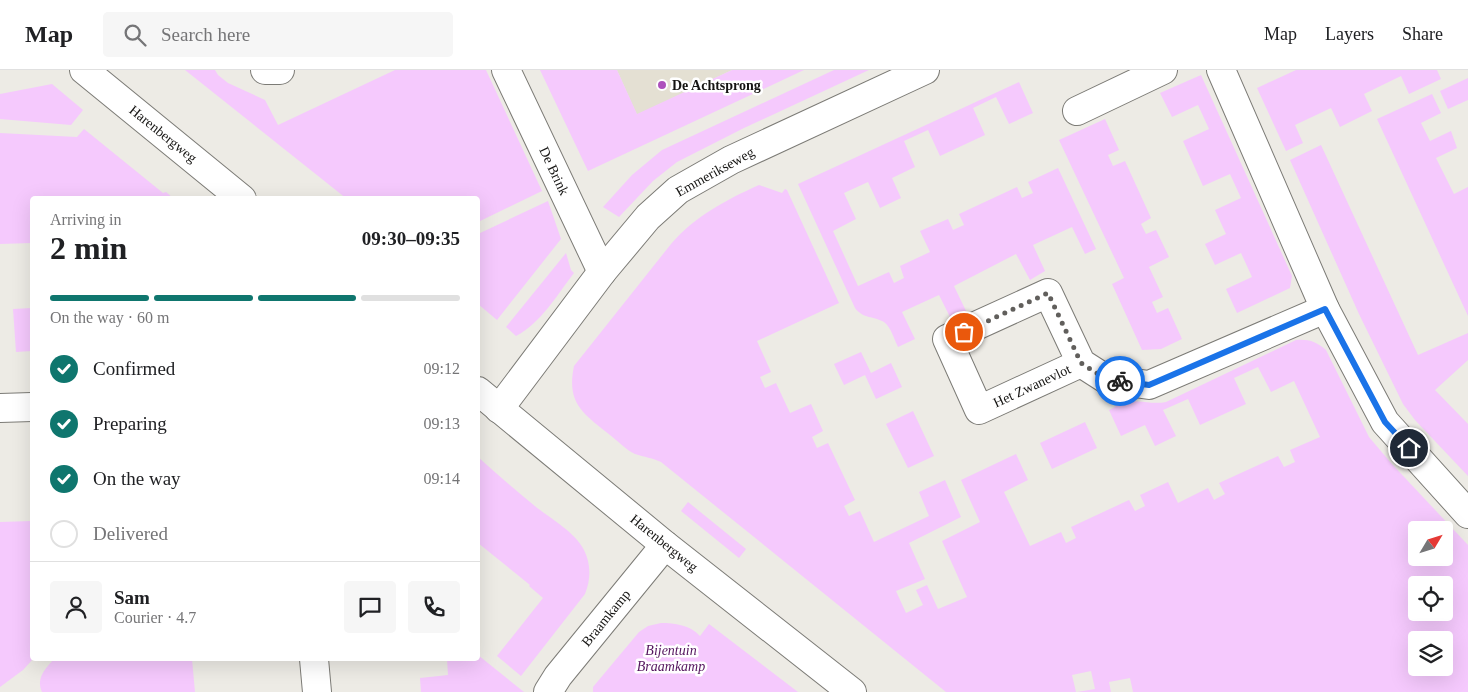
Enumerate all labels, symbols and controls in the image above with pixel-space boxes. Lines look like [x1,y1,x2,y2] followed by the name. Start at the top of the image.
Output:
[103,12,453,57] search box
[25,21,73,47] text: Map
[121,21,149,49] icon: search
[161,24,250,45] text: Search here
[1264,24,1297,44] text: Map
[1325,24,1374,44] text: Layers
[1402,24,1443,44] text: Share
[672,78,761,93] place label: De Achtsprong
[656,79,668,91] marker: De Achtsprong
[126,102,200,166] street label: Harenbergweg
[536,144,572,198] street label: De Brink
[673,144,757,200] street label: Emmerikseweg
[50,211,122,228] text: Arriving in
[362,228,460,249] text: 09:30–09:35
[50,230,127,266] text: 2 min
[50,309,170,326] text: On the way · 60 m
[943,311,985,353] pin
[950,318,978,346] icon: bag
[50,355,78,383] icon: check
[1095,356,1145,406] courier
[93,358,175,379] text: Confirmed
[424,360,460,377] text: 09:12
[991,361,1073,410] street label: Het Zwanevlot
[1106,367,1134,395] icon: bike
[50,410,78,438] icon: check
[93,413,167,434] text: Preparing
[424,415,460,432] text: 09:13
[1388,427,1430,469] pin
[1395,434,1423,462] icon: home
[50,465,78,493] icon: check
[93,468,181,489] text: On the way
[424,470,460,487] text: 09:14
[627,511,701,575] street label: Harenbergweg
[1408,521,1452,566] north arrow
[1408,521,1453,676] map controls
[93,523,168,544] text: Delivered
[1408,576,1453,621] button: locate
[50,581,102,633] button: person
[344,581,396,633] button: chat
[408,581,460,633] button: phone
[114,587,150,608] text: Sam
[579,587,633,649] street label: Braamkamp
[114,609,196,626] text: Courier · 4.7
[1408,631,1453,676] button: layers
[637,643,705,674] park label: Bijentuin Braamkamp

